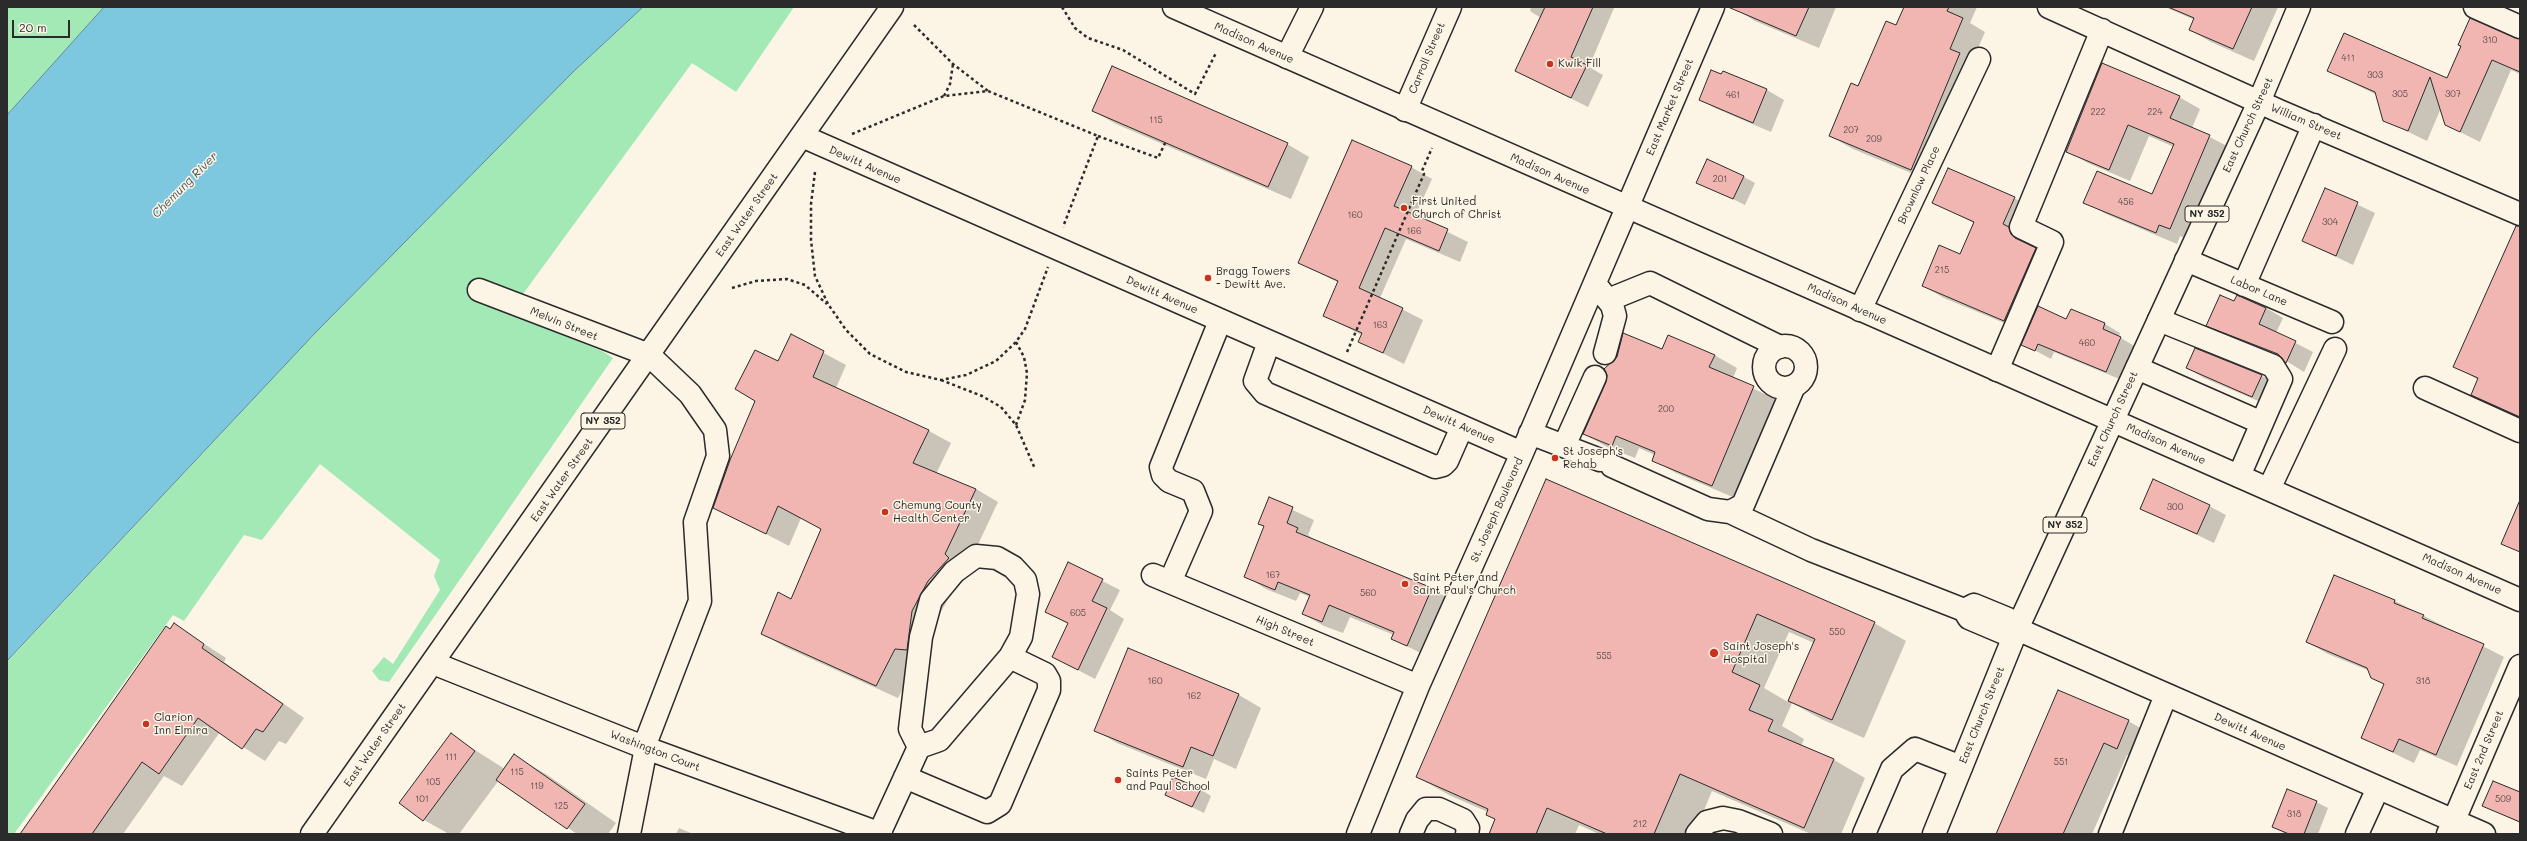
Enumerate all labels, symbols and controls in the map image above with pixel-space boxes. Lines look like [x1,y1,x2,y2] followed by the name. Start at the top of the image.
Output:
[14,12,72,38] scale bar
[19,19,47,35] text: 20 m
[1212,20,1296,66] street label: Madison Avenue
[1406,20,1448,96] street label: Carroll Street
[2483,35,2497,45] house number: 310
[2341,53,2355,63] house number: 411
[1558,57,1601,71] place label: Kwik Fill
[1644,57,1696,157] street label: East Market Street
[1545,59,1555,69] marker: Kwik Fill
[2367,70,2383,80] house number: 303
[2220,75,2276,175] street label: East Church Street
[2392,89,2408,99] house number: 305
[2445,89,2461,99] house number: 307
[1726,90,1740,100] house number: 461
[2268,101,2344,143] street label: William Street
[2090,107,2106,117] house number: 222
[2147,107,2163,117] house number: 224
[1149,115,1163,125] house number: 115
[1843,125,1859,135] house number: 207
[1866,134,1882,144] house number: 209
[827,143,903,187] street label: Dewitt Avenue
[1895,144,1943,226] street label: Brownlow Place
[149,149,221,221] water label: Chemung River
[1508,151,1592,197] street label: Madison Avenue
[713,171,781,259] street label: East Water Street
[1713,174,1727,184] house number: 201
[1412,195,1501,221] place label: First United Church of Christ
[2118,197,2134,207] house number: 456
[1399,203,1409,213] marker: First United Church of Christ
[2185,206,2229,222] road number: NY 352
[1347,210,1363,220] house number: 160
[2322,217,2338,227] house number: 304
[1407,226,1421,236] house number: 166
[1216,265,1290,291] place label: Bragg Towers - Dewitt Ave.
[1935,265,1949,275] house number: 215
[1124,273,1200,317] street label: Dewitt Avenue
[1203,273,1213,283] marker: Bragg Towers - Dewitt Ave.
[2228,273,2290,309] street label: Labor Lane
[1805,281,1889,327] street label: Madison Avenue
[528,304,600,344] street label: Melvin Street
[1373,320,1387,330] house number: 163
[2079,338,2095,348] house number: 460
[2085,369,2141,469] street label: East Church Street
[1421,403,1497,447] street label: Dewitt Avenue
[1658,404,1674,414] house number: 200
[581,413,625,429] road number: NY 352
[2124,421,2208,467] street label: Madison Avenue
[528,436,596,524] street label: East Water Street
[1563,445,1623,471] place label: St Joseph's Rehab
[1550,453,1560,463] marker: St Joseph's Rehab
[1468,456,1526,564] street label: St. Joseph Boulevard
[893,499,982,525] place label: Chemung County Health Center
[2167,502,2183,512] house number: 300
[880,507,890,517] marker: Chemung County Health Center
[2043,517,2087,533] road number: NY 352
[2420,551,2504,597] street label: Madison Avenue
[1266,570,1280,580] house number: 167
[1413,571,1516,597] place label: Saint Peter and Saint Paul's Church
[1400,579,1410,589] marker: Saint Peter and Saint Paul's Church
[1360,588,1376,598] house number: 560
[1070,608,1086,618] house number: 605
[1254,613,1316,649] street label: High Street
[1829,627,1845,637] house number: 550
[1723,640,1799,666] place label: Saint Joseph's Hospital
[1708,647,1720,659] marker: Saint Joseph's Hospital
[1596,651,1612,661] house number: 555
[1956,664,2008,766] street label: East Church Street
[1147,676,1163,686] house number: 160
[2416,676,2430,686] house number: 318
[1187,691,1201,701] house number: 162
[341,701,409,789] street label: East Water Street
[2461,708,2507,792] street label: East 2nd Street
[2212,710,2288,754] street label: Dewitt Avenue
[154,711,208,737] place label: Clarion Inn Elmira
[141,719,151,729] marker: Clarion Inn Elmira
[608,728,702,774] street label: Washington Court
[445,752,457,762] house number: 111
[2054,757,2068,767] house number: 551
[510,767,524,777] house number: 115
[1126,767,1210,793] place label: Saints Peter and Paul School
[1113,775,1123,785] marker: Saints Peter and Paul School
[426,777,440,787] house number: 105
[530,781,544,791] house number: 119
[415,794,429,804] house number: 101
[2495,794,2511,804] house number: 509
[554,801,568,811] house number: 125
[2287,809,2301,819] house number: 318
[1633,819,1647,829] house number: 212

